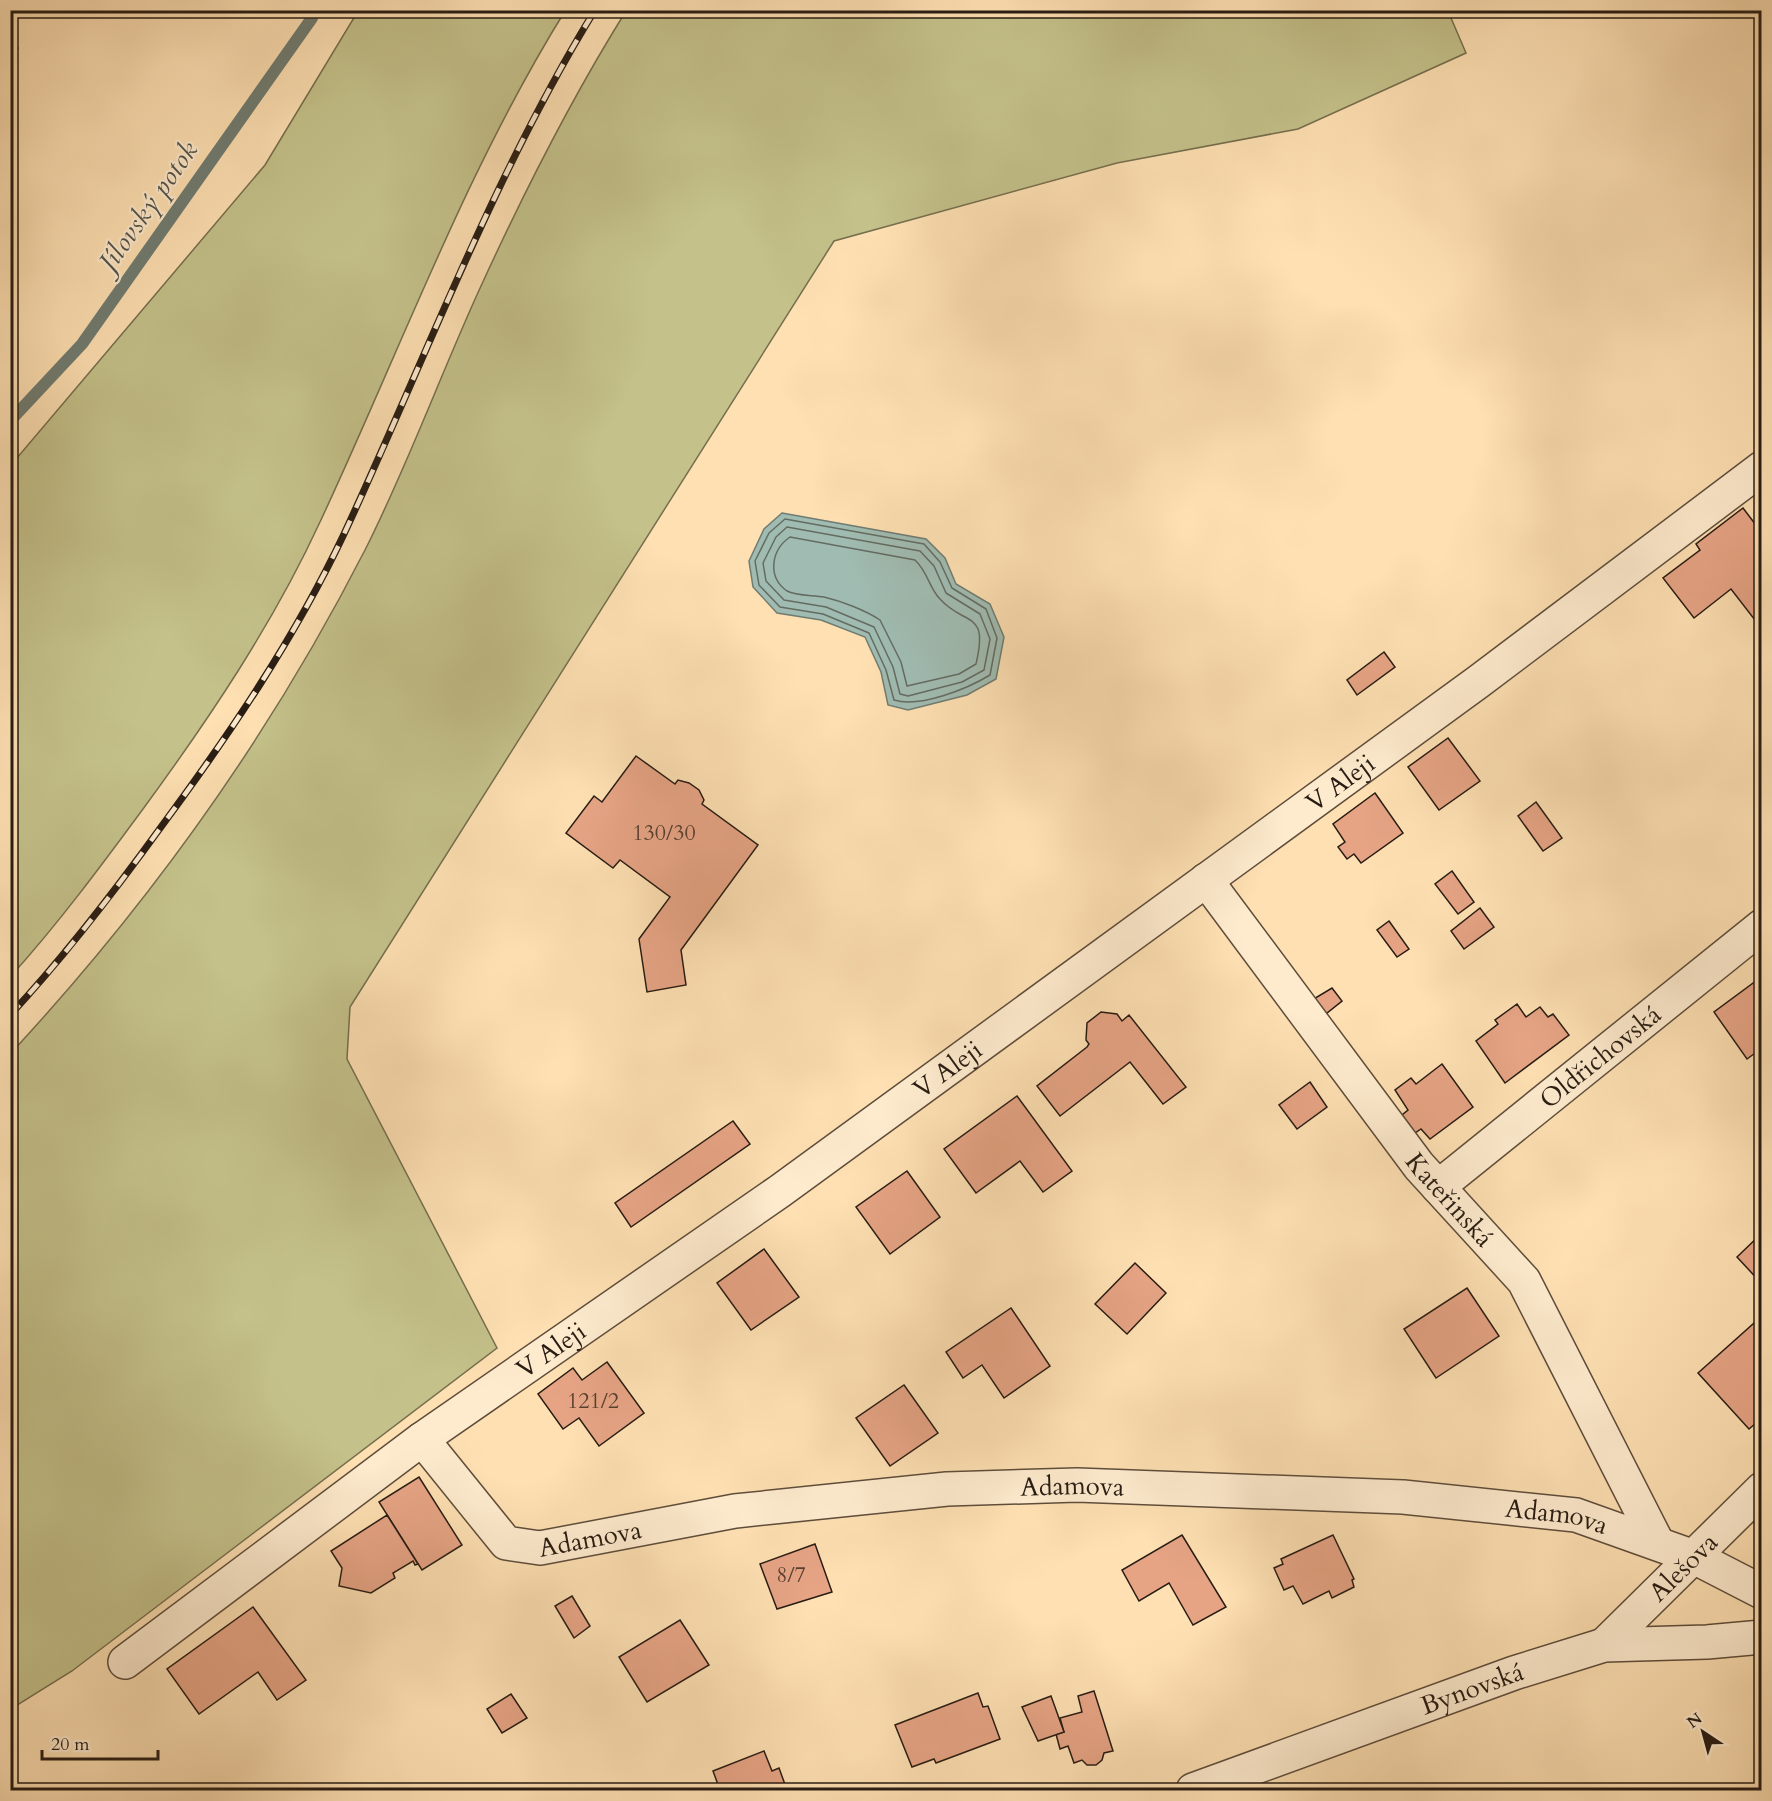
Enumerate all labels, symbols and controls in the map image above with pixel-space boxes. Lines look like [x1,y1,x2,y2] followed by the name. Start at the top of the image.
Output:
[87,133,207,284] water label: Jílovský potok
[1299,746,1382,820] street label: V Aleji
[632,818,696,848] house number: 130/30
[1532,997,1669,1117] street label: Oldřichovská
[906,1032,989,1106] street label: V Aleji
[1397,1146,1501,1255] street label: Kateřinská
[509,1314,593,1387] street label: V Aleji
[567,1386,619,1416] house number: 121/2
[1020,1468,1125,1505] street label: Adamova
[1504,1491,1613,1543] street label: Adamova
[536,1512,645,1566] street label: Adamova
[1641,1525,1726,1609] street label: Alešova
[776,1560,806,1590] house number: 8/7
[1416,1654,1528,1724] street label: Bynovská
[1673,1702,1733,1762] north arrow
[1683,1708,1707,1734] text: N
[42,1723,158,1761] scale bar
[51,1732,90,1757] text: 20 m

